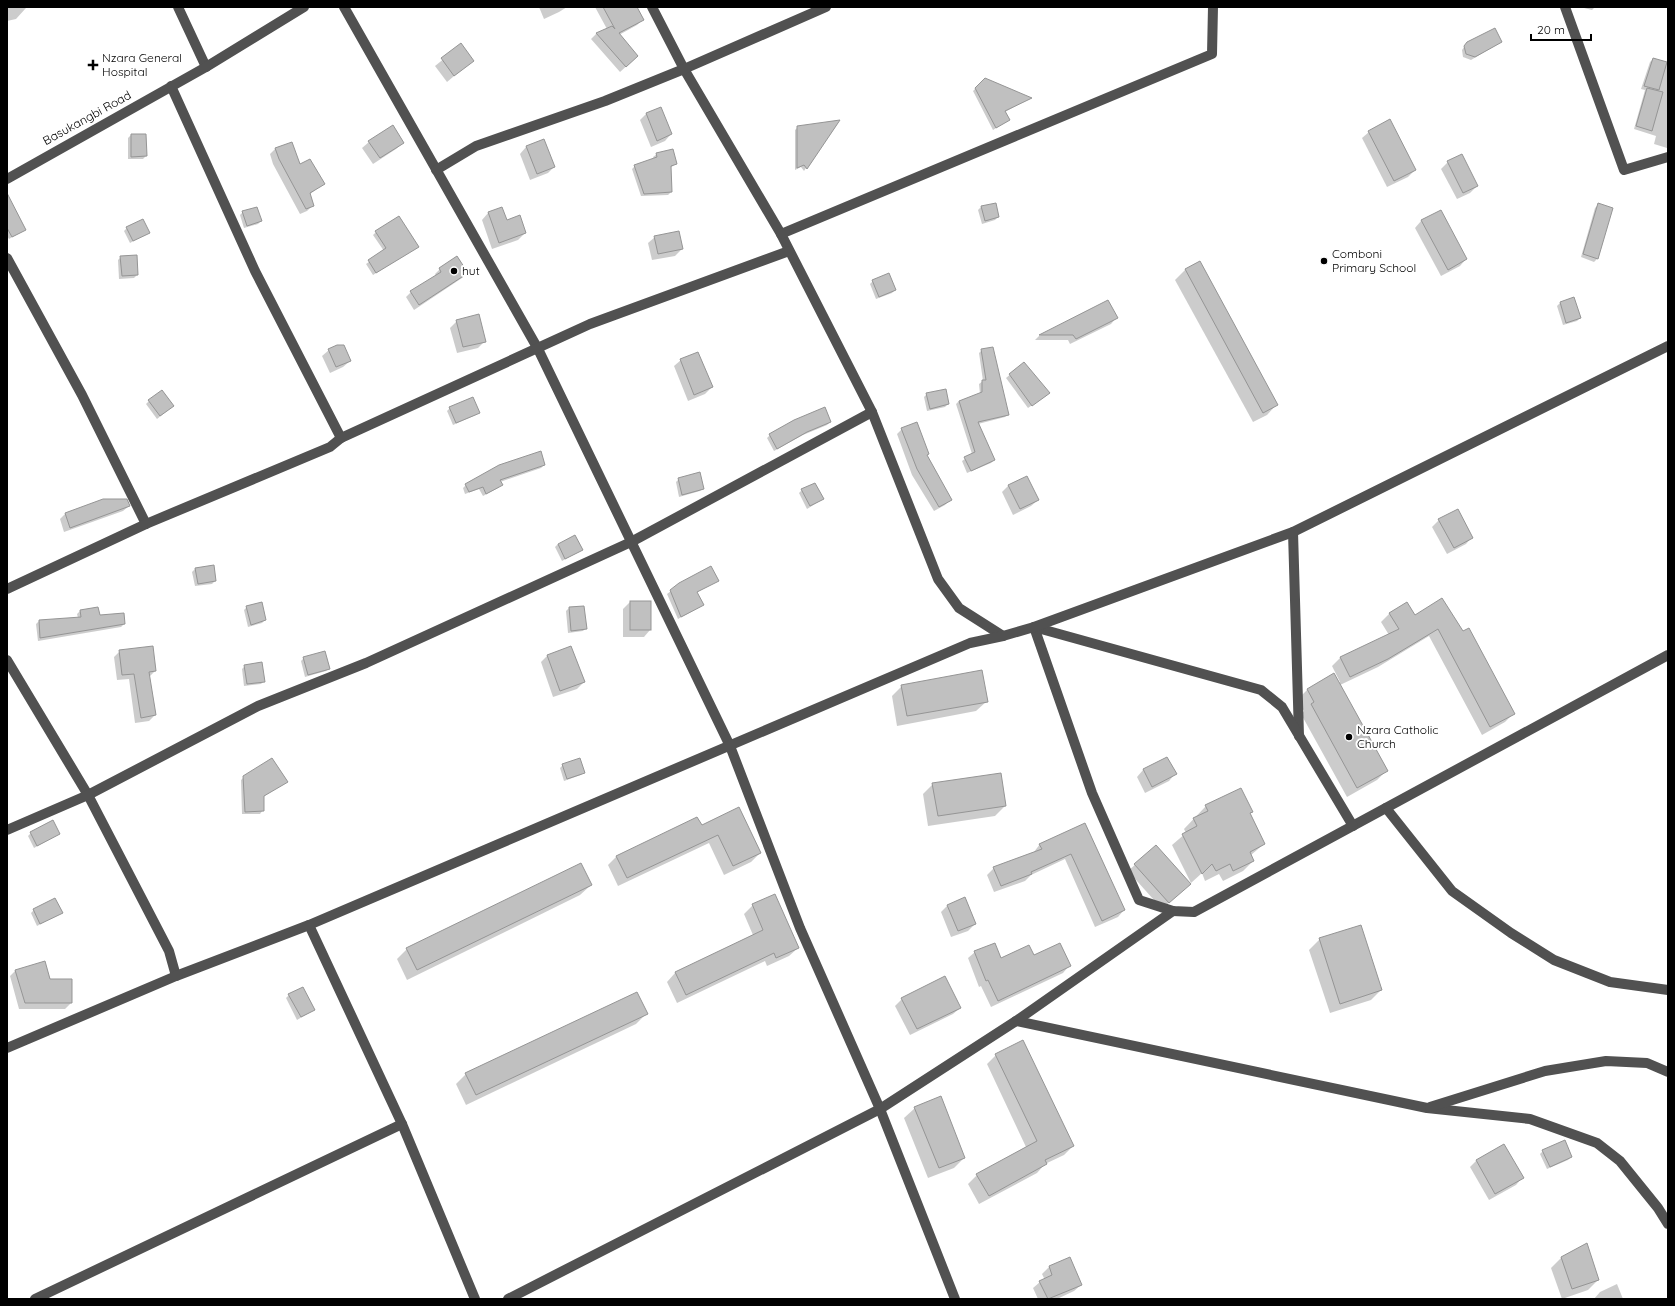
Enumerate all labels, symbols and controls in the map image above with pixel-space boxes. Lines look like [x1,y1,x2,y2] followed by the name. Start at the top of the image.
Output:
[1531,16,1591,42] scale bar
[1537,22,1565,37] text: 20 m
[102,50,182,79] place label: Nzara General Hospital
[87,59,99,71] marker: Nzara General Hospital
[40,87,133,148] street label: Basukangbi Road
[1332,246,1416,275] place label: Comboni Primary School
[1319,256,1329,266] marker: Comboni Primary School
[462,263,480,278] place label: hut
[449,266,459,276] marker: hut
[1357,722,1439,751] place label: Nzara Catholic Church
[1344,732,1354,742] marker: Nzara Catholic Church

